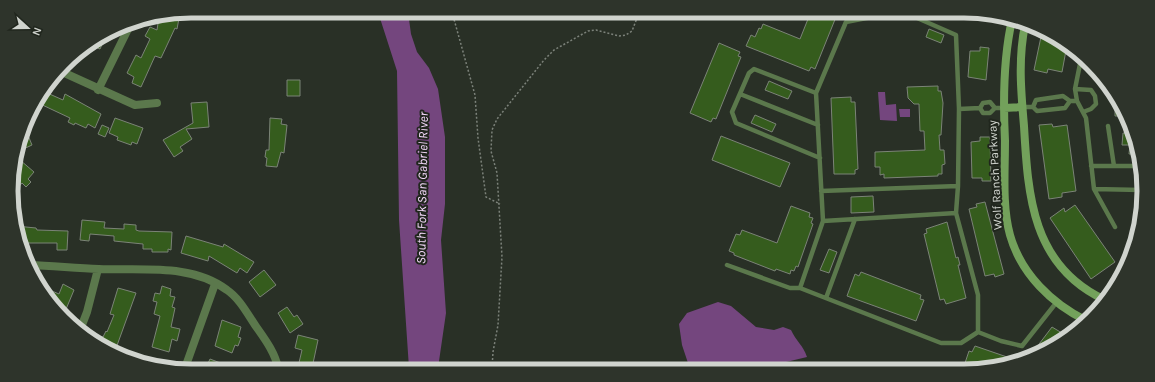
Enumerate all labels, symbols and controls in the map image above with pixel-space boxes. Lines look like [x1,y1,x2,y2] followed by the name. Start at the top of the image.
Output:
[8,8,48,48] north arrow
[29,25,44,37] text: N
[413,111,431,264] water label: South Fork San Gabriel River
[985,119,1005,230] street label: Wolf Ranch Parkway

